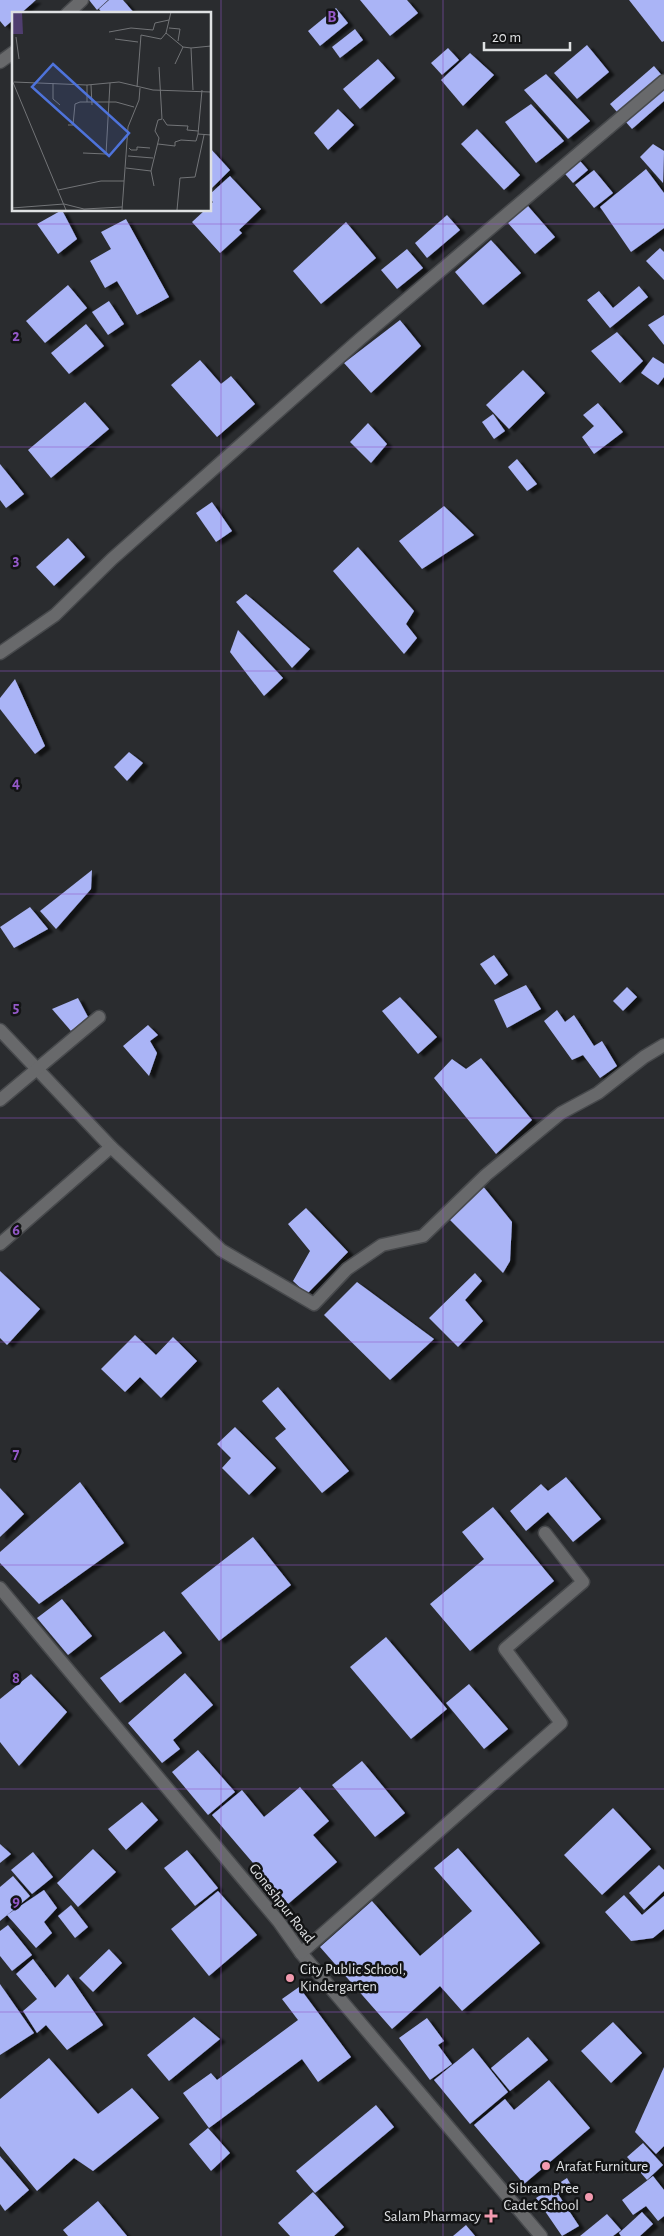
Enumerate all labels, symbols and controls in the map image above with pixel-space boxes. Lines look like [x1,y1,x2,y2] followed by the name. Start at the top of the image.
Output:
[327,9,337,25] text: B
[12,12,211,211] inset map
[484,20,570,52] scale bar
[492,30,521,45] text: 20 m
[12,328,20,344] text: 2
[13,552,20,568] text: 3
[12,775,20,791] text: 4
[13,999,20,1015] text: 5
[12,1222,20,1238] text: 6
[13,1446,20,1462] text: 7
[12,1670,20,1686] text: 8
[246,1861,317,1946] street label: Goneshpur Road
[12,1893,20,1909] text: 9
[300,1962,406,1994] place label: City Public School, Kindergarten
[284,1972,296,1984] marker: City Public School, Kindergarten
[556,2159,648,2174] place label: Arafat Furniture
[540,2160,552,2172] marker: Arafat Furniture
[504,2181,579,2213] place label: Sibram Pree Cadet School
[583,2191,595,2203] marker: Sibram Pree Cadet School
[384,2209,482,2224] place label: Salam Pharmacy
[485,2210,497,2222] marker: Salam Pharmacy

